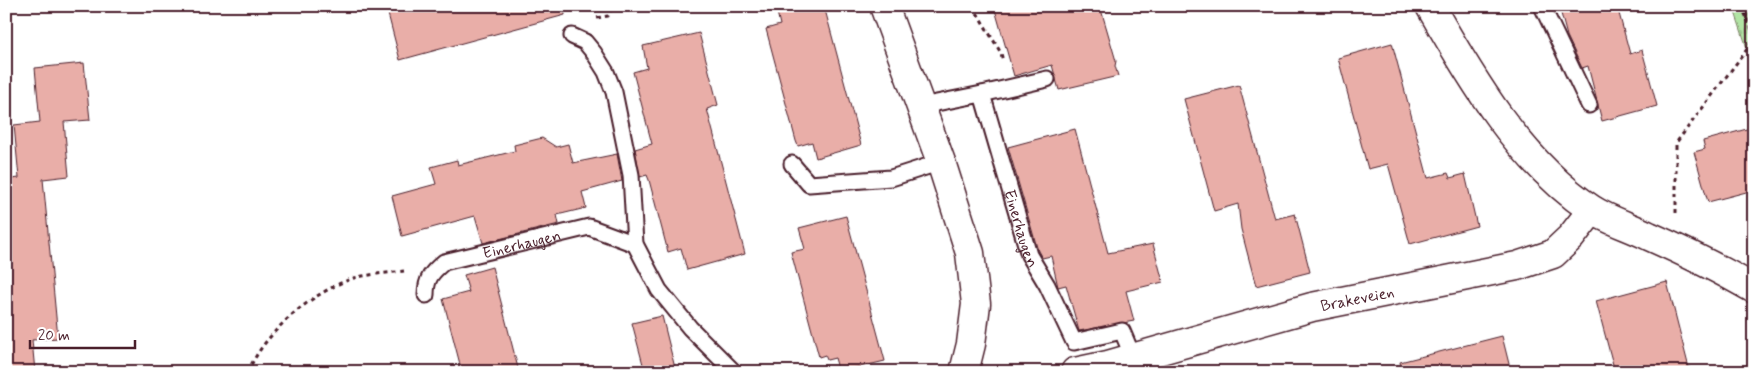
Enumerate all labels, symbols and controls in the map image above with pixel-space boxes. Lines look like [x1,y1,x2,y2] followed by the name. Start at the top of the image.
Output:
[998,187,1043,272] street label: Einerhaugen
[481,225,563,264] street label: Einerhaugen
[1319,282,1396,317] street label: Brakeveien
[30,318,135,350] scale bar
[38,326,70,346] text: 20 m

